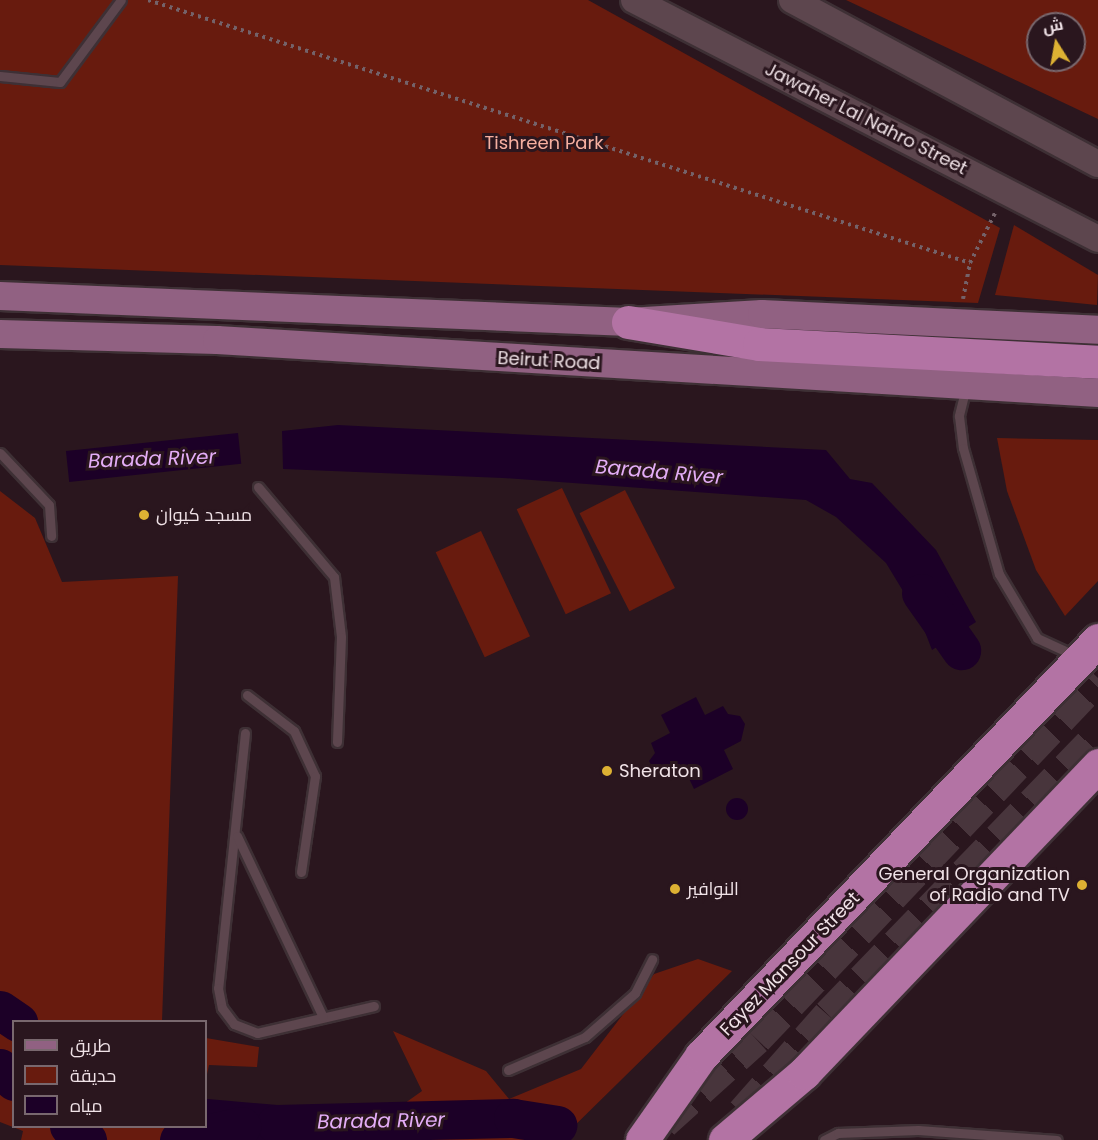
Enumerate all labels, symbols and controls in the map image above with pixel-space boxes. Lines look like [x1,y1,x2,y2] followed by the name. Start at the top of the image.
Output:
[1026,12,1086,72] north arrow
[1041,13,1065,39] text: ش
[761,59,971,179] street label: Jawaher Lal Nahro Street
[484,132,604,154] park label: Tishreen Park
[497,348,601,374] street label: Beirut Road
[88,445,216,473] water label: Barada River
[594,454,724,490] water label: Barada River
[156,504,252,526] place label: مسجد كيوان
[137,508,151,522] marker: مسجد كيوان
[619,760,701,782] place label: Sheraton
[600,764,614,778] marker: Sheraton
[879,864,1070,906] place label: General Organization of Radio and TV
[687,878,739,900] place label: النوافير
[1075,878,1089,892] marker: General Organization of Radio and TV
[668,882,682,896] marker: النوافير
[716,888,864,1040] street label: Fayez Mansour Street
[12,1020,207,1128] legend
[70,1033,111,1058] text: طريق
[70,1063,116,1088] text: حديقة
[70,1093,103,1118] text: مياه
[317,1108,445,1134] water label: Barada River

